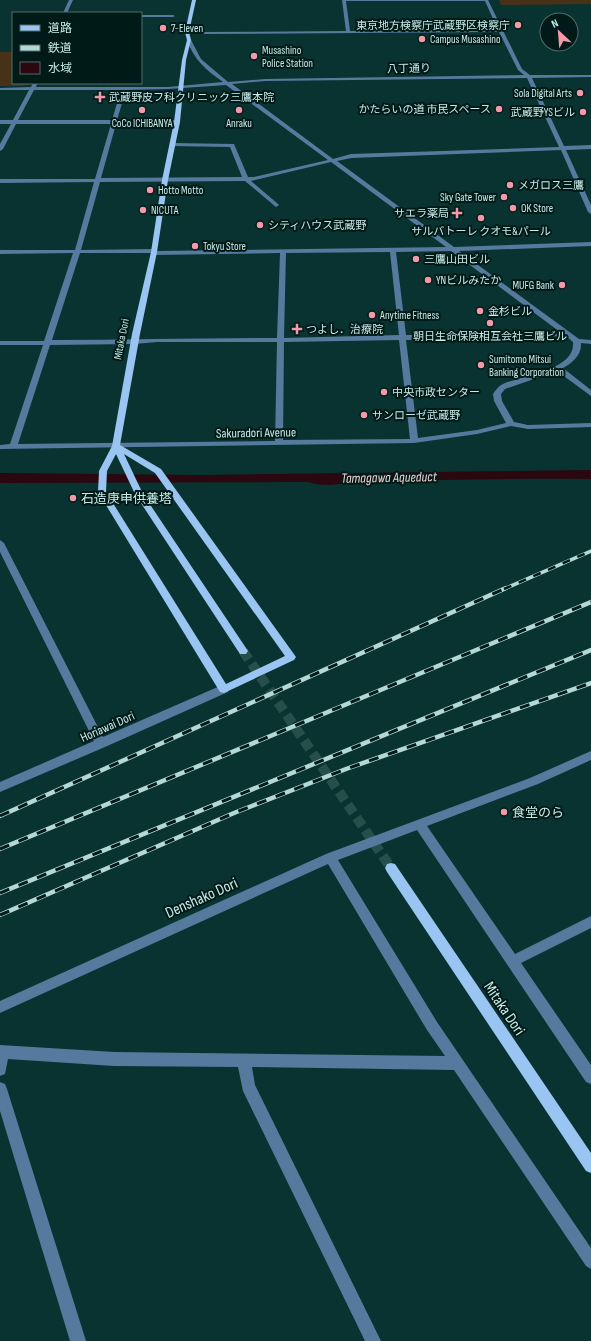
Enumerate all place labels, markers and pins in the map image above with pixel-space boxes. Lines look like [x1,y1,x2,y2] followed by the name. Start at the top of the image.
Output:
[356,19,510,32] place label: 東京地方検察庁武蔵野区検察庁
[513,20,523,30] marker: 東京地方検察庁武蔵野区検察庁
[171,22,203,35] place label: 7-Eleven
[158,23,168,33] marker: 7-Eleven
[430,33,501,46] place label: Campus Musashino
[417,34,427,44] marker: Campus Musashino
[262,44,313,70] place label: Musashino Police Station
[249,51,259,61] marker: Musashino Police Station
[514,87,572,100] place label: Sola Digital Arts
[575,88,585,98] marker: Sola Digital Arts
[94,91,106,103] marker: 武蔵野皮フ科クリニック三鷹本院
[109,91,274,104] place label: 武蔵野皮フ科クリニック三鷹本院
[359,103,491,116] place label: かたらいの道 市民スペース
[494,104,504,114] marker: かたらいの道 市民スペース
[137,105,147,115] marker: CoCo ICHIBANYA
[234,105,244,115] marker: Anraku
[511,106,575,119] place label: 武蔵野YSビル
[578,107,588,117] marker: 武蔵野YSビル
[112,117,173,130] place label: CoCo ICHIBANYA
[225,117,252,130] place label: Anraku
[518,179,584,192] place label: メガロス三鷹
[505,180,515,190] marker: メガロス三鷹
[158,184,204,197] place label: Hotto Motto
[145,185,155,195] marker: Hotto Motto
[440,191,496,204] place label: Sky Gate Tower
[499,192,509,202] marker: Sky Gate Tower
[521,202,553,215] place label: OK Store
[508,203,518,213] marker: OK Store
[151,204,179,217] place label: NICUTA
[138,205,148,215] marker: NICUTA
[394,207,449,220] place label: サエラ薬局
[452,208,462,218] marker: サエラ薬局
[476,213,486,223] marker: サルバトーレ クオモ&パール
[268,219,366,232] place label: シティハウス武蔵野
[255,220,265,230] marker: シティハウス武蔵野
[411,225,551,238] place label: サルバトーレ クオモ&パール
[203,240,246,253] place label: Tokyu Store
[190,241,200,251] marker: Tokyu Store
[424,253,490,266] place label: 三鷹山田ビル
[411,254,421,264] marker: 三鷹山田ビル
[436,274,501,287] place label: YNビルみたか
[423,275,433,285] marker: YNビルみたか
[513,279,555,292] place label: MUFG Bank
[557,280,567,290] marker: MUFG Bank
[488,305,532,318] place label: 金杉ビル
[475,306,485,316] marker: 金杉ビル
[379,309,439,322] place label: Anytime Fitness
[367,310,377,320] marker: Anytime Fitness
[485,318,495,328] marker: 朝日生命保険相互会社三鷹ビル
[291,323,303,335] marker: つよし．治療院
[306,323,383,336] place label: つよし．治療院
[413,330,567,343] place label: 朝日生命保険相互会社三鷹ビル
[489,353,564,379] place label: Sumitomo Mitsui Banking Corporation
[476,360,486,370] marker: Sumitomo Mitsui Banking Corporation
[392,386,480,399] place label: 中央市政センター
[379,387,389,397] marker: 中央市政センター
[372,409,460,422] place label: サンローゼ武蔵野
[359,410,369,420] marker: サンローゼ武蔵野
[81,491,172,507] place label: 石造庚申供養塔
[68,493,78,503] marker: 石造庚申供養塔
[512,805,564,821] place label: 食堂のら
[499,807,509,817] marker: 食堂のら

